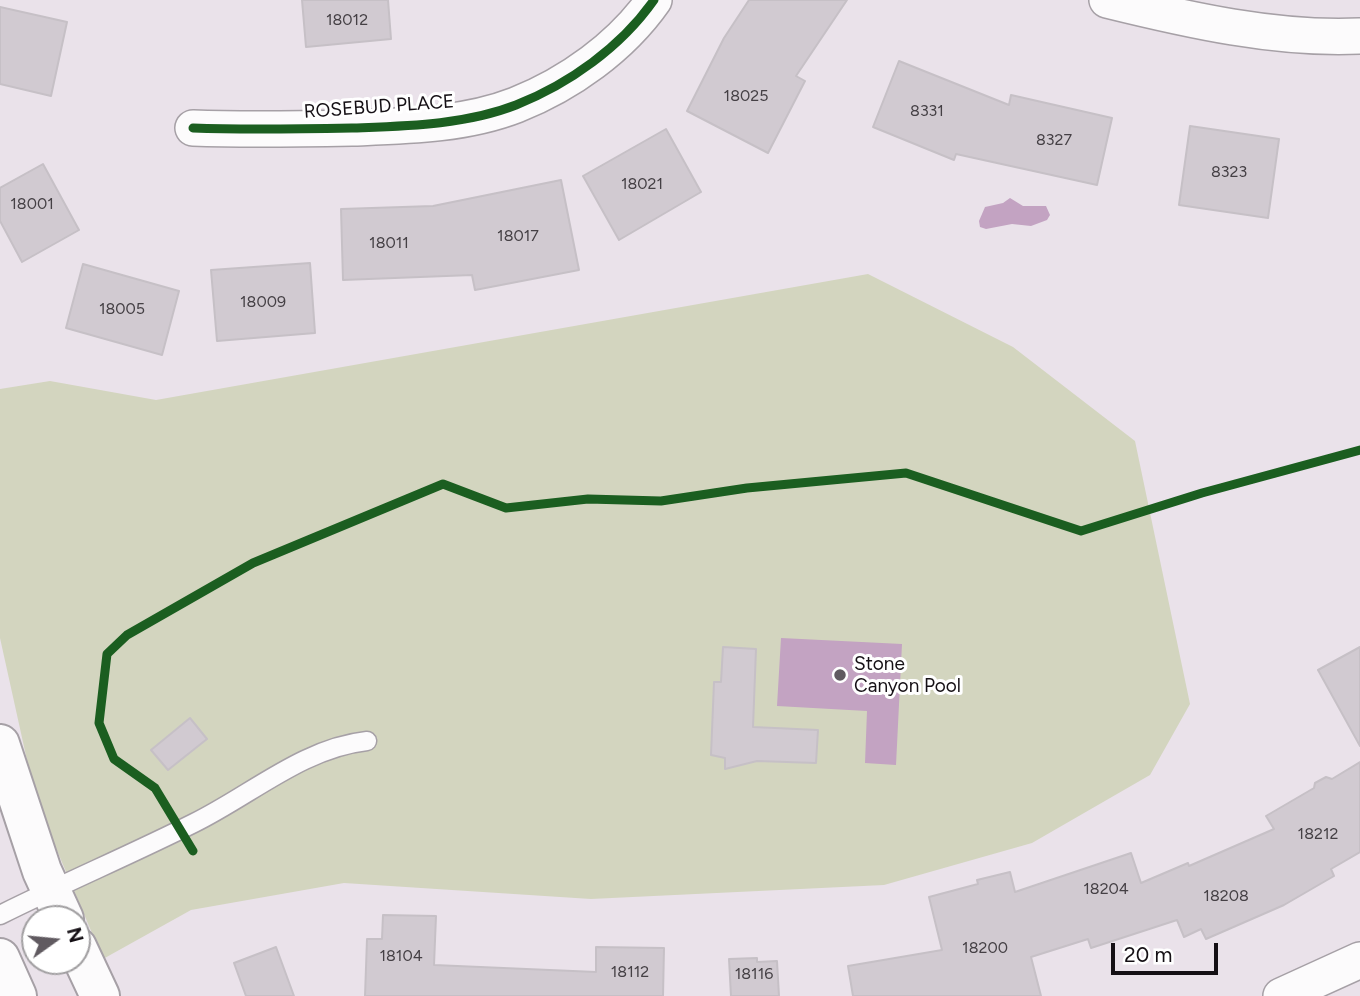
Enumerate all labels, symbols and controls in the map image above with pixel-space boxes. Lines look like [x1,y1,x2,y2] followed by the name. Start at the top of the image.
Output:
[326,10,368,30] house number: 18012
[724,86,768,106] house number: 18025
[303,90,455,124] street label: ROSEBUD PLACE
[910,101,944,121] house number: 8331
[1036,130,1072,150] house number: 8327
[1211,162,1247,182] house number: 8323
[621,174,663,194] house number: 18021
[10,194,54,214] house number: 18001
[497,226,539,246] house number: 18017
[369,233,409,253] house number: 18011
[240,292,286,312] house number: 18009
[99,299,145,319] house number: 18005
[854,653,961,697] place label: Stone Canyon Pool
[832,667,848,683] marker: Stone Canyon Pool
[1298,824,1338,844] house number: 18212
[1083,879,1129,899] house number: 18204
[1203,886,1249,906] house number: 18208
[21,905,91,975] north arrow
[62,925,88,945] text: N
[1115,930,1222,974] scale bar
[962,938,1008,958] house number: 18200
[1124,942,1172,967] text: 20 m
[379,946,423,966] house number: 18104
[611,962,649,982] house number: 18112
[735,964,773,984] house number: 18116

